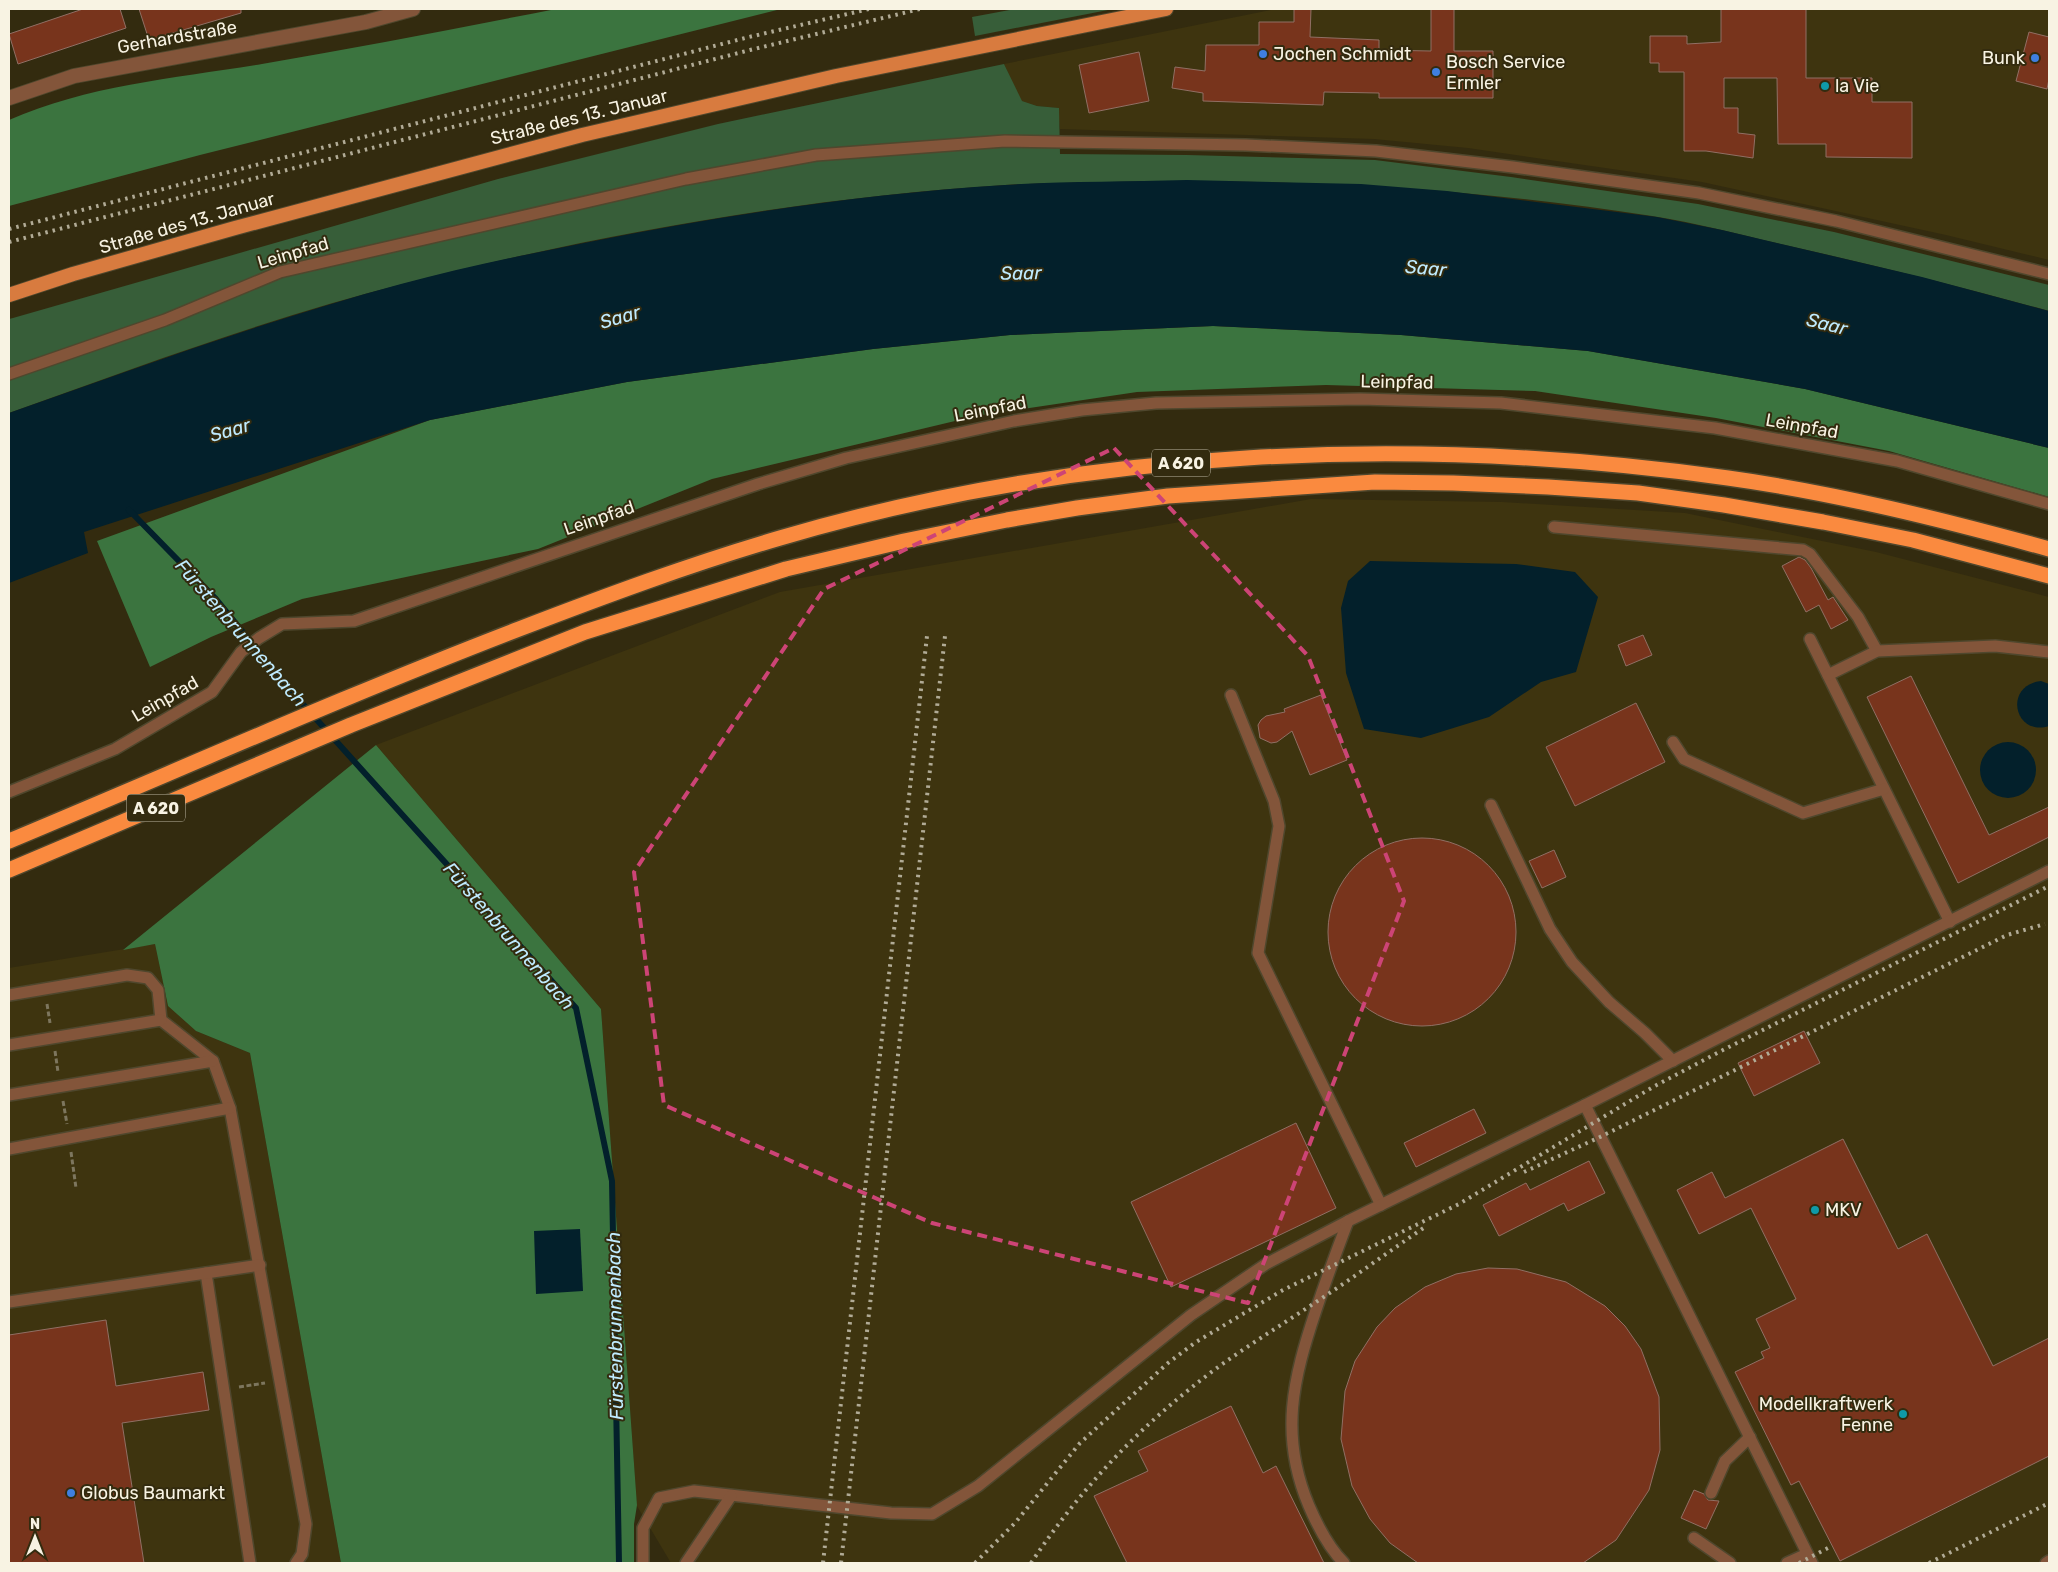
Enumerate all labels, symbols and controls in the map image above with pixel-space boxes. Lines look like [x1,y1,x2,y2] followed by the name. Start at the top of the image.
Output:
[116,16,238,58] street label: Gerhardstraße
[1273,43,1411,65] place label: Jochen Schmidt
[1982,47,2026,69] place label: Bunk
[1257,48,1269,60] marker: Jochen Schmidt
[1446,51,1565,94] place label: Bosch Service Ermler
[2029,52,2041,64] marker: Bunk
[1430,66,1442,78] marker: Bosch Service Ermler
[1835,75,1879,97] place label: la Vie
[1819,80,1831,92] marker: la Vie
[488,84,670,150] street label: Straße des 13. Januar
[97,187,277,259] street label: Straße des 13. Januar
[255,232,331,274] street label: Leinpfad
[1404,255,1448,281] water label: Saar
[1000,261,1043,285] water label: Saar
[597,300,644,334] water label: Saar
[1804,308,1851,340] water label: Saar
[1360,370,1434,394] street label: Leinpfad
[952,391,1028,427] street label: Leinpfad
[1764,409,1840,443] street label: Leinpfad
[207,413,254,447] water label: Saar
[1152,449,1210,476] road number: A 620
[561,496,637,540] street label: Leinpfad
[171,554,311,712] water label: Fürstenbrunnenbach
[128,671,202,727] street label: Leinpfad
[127,794,185,821] road number: A 620
[439,857,579,1015] water label: Fürstenbrunnenbach
[1825,1199,1862,1221] place label: MKV
[1809,1204,1821,1216] marker: MKV
[602,1232,628,1420] water label: Fürstenbrunnenbach
[1759,1393,1894,1436] place label: Modellkraftwerk Fenne
[1897,1408,1909,1420] marker: Modellkraftwerk Fenne
[81,1482,225,1504] place label: Globus Baumarkt
[65,1487,77,1499] marker: Globus Baumarkt
[10,1512,60,1562] north arrow
[30,1516,40,1533] text: N

